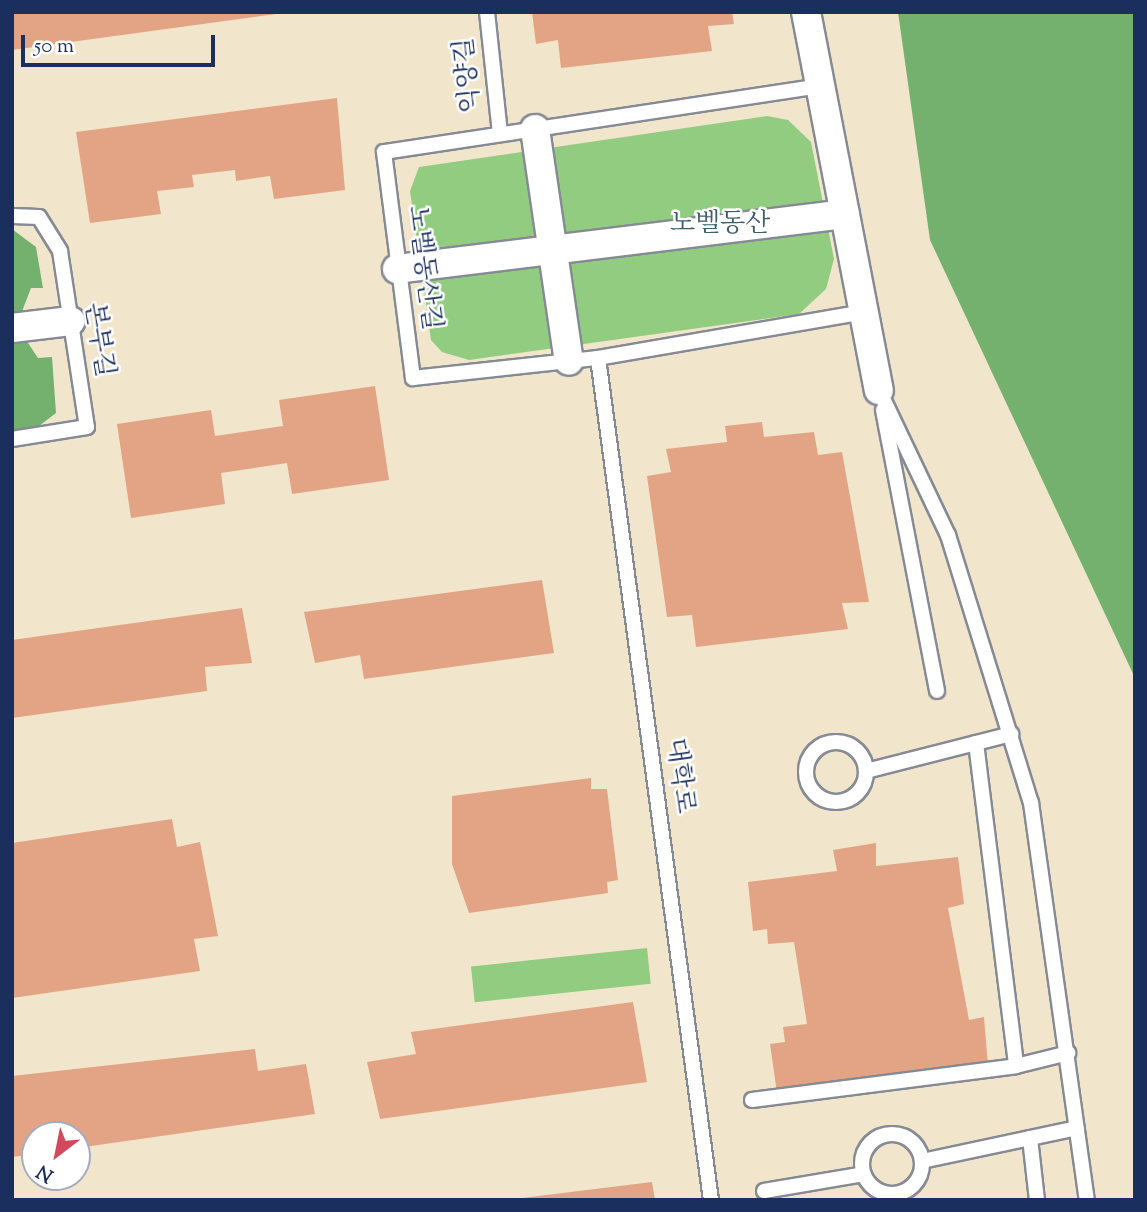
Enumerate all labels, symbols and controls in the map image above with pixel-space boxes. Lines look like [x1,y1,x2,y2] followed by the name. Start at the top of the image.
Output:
[24,21,219,65] scale bar
[34,32,74,62] text: 50 m
[450,36,488,114] street label: 익양길
[400,204,446,332] street label: 노벨동산길
[670,209,770,241] park label: 노벨동산
[77,300,119,380] street label: 본부길
[658,737,700,815] street label: 대학로
[21,1121,91,1191] north arrow
[32,1157,59,1188] text: N

